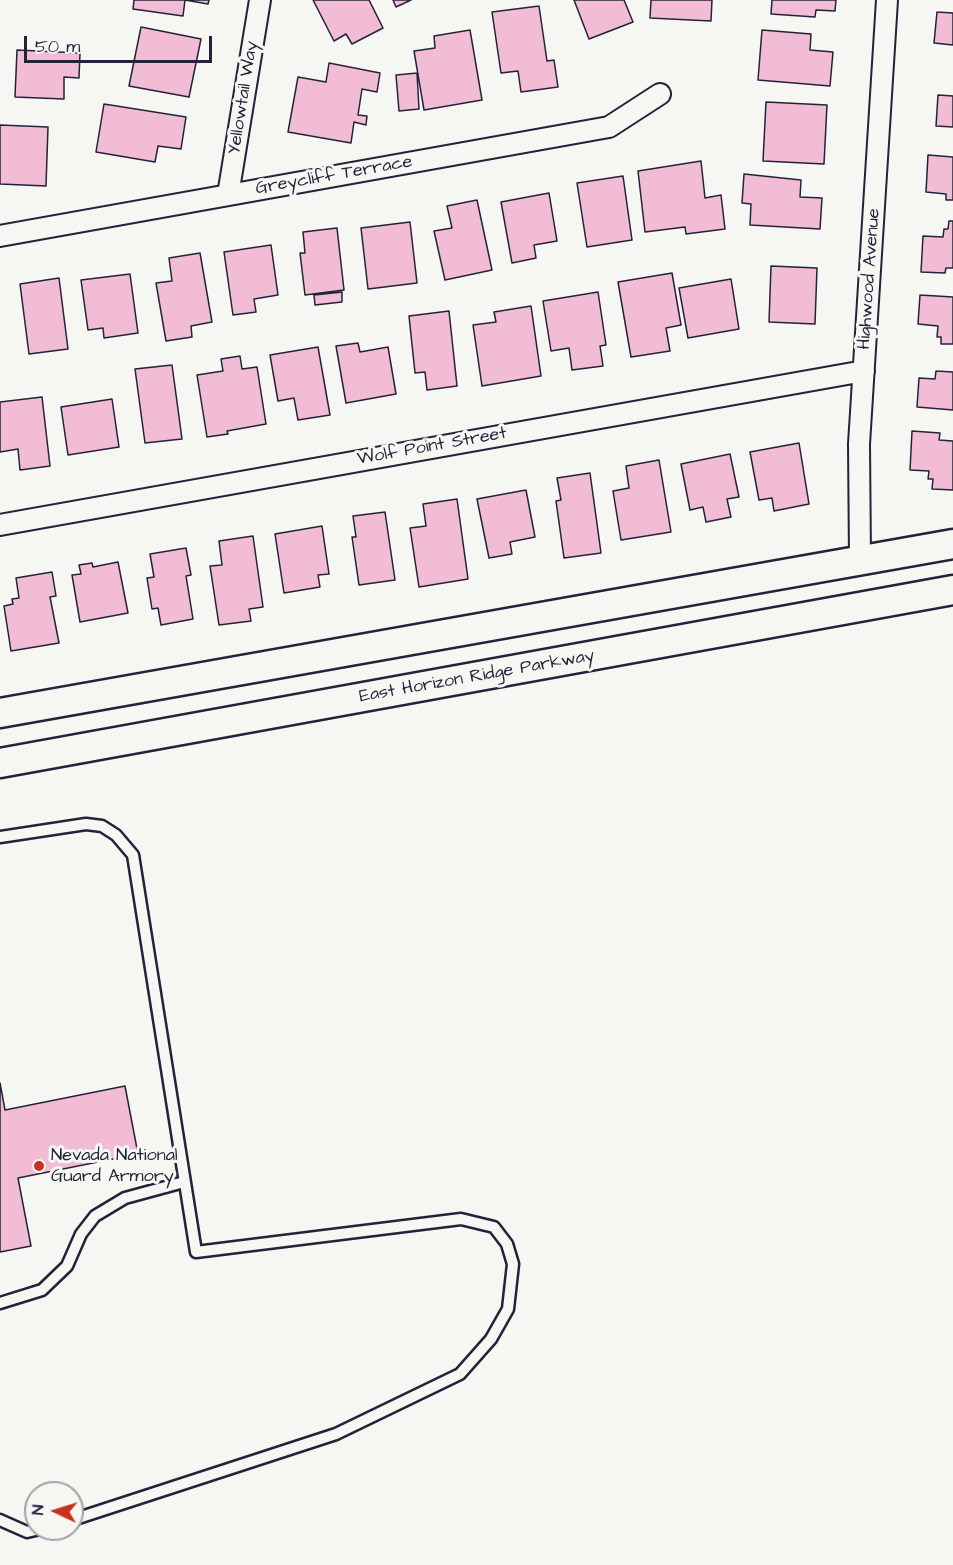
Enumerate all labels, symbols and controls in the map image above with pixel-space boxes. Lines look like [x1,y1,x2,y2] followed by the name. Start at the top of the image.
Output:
[27,24,214,62] scale bar
[35,34,80,59] text: 50 m
[224,40,264,156] street label: Yellowtail Way
[254,152,414,200] street label: Greycliff Terrace
[854,208,886,350] street label: Highwood Avenue
[356,423,508,471] street label: Wolf Point Street
[358,646,596,708] street label: East Horizon Ridge Parkway
[51,1145,178,1188] place label: Nevada National Guard Armory
[32,1159,46,1173] marker: Nevada National Guard Armory
[24,1481,84,1541] north arrow
[27,1504,49,1516] text: N

